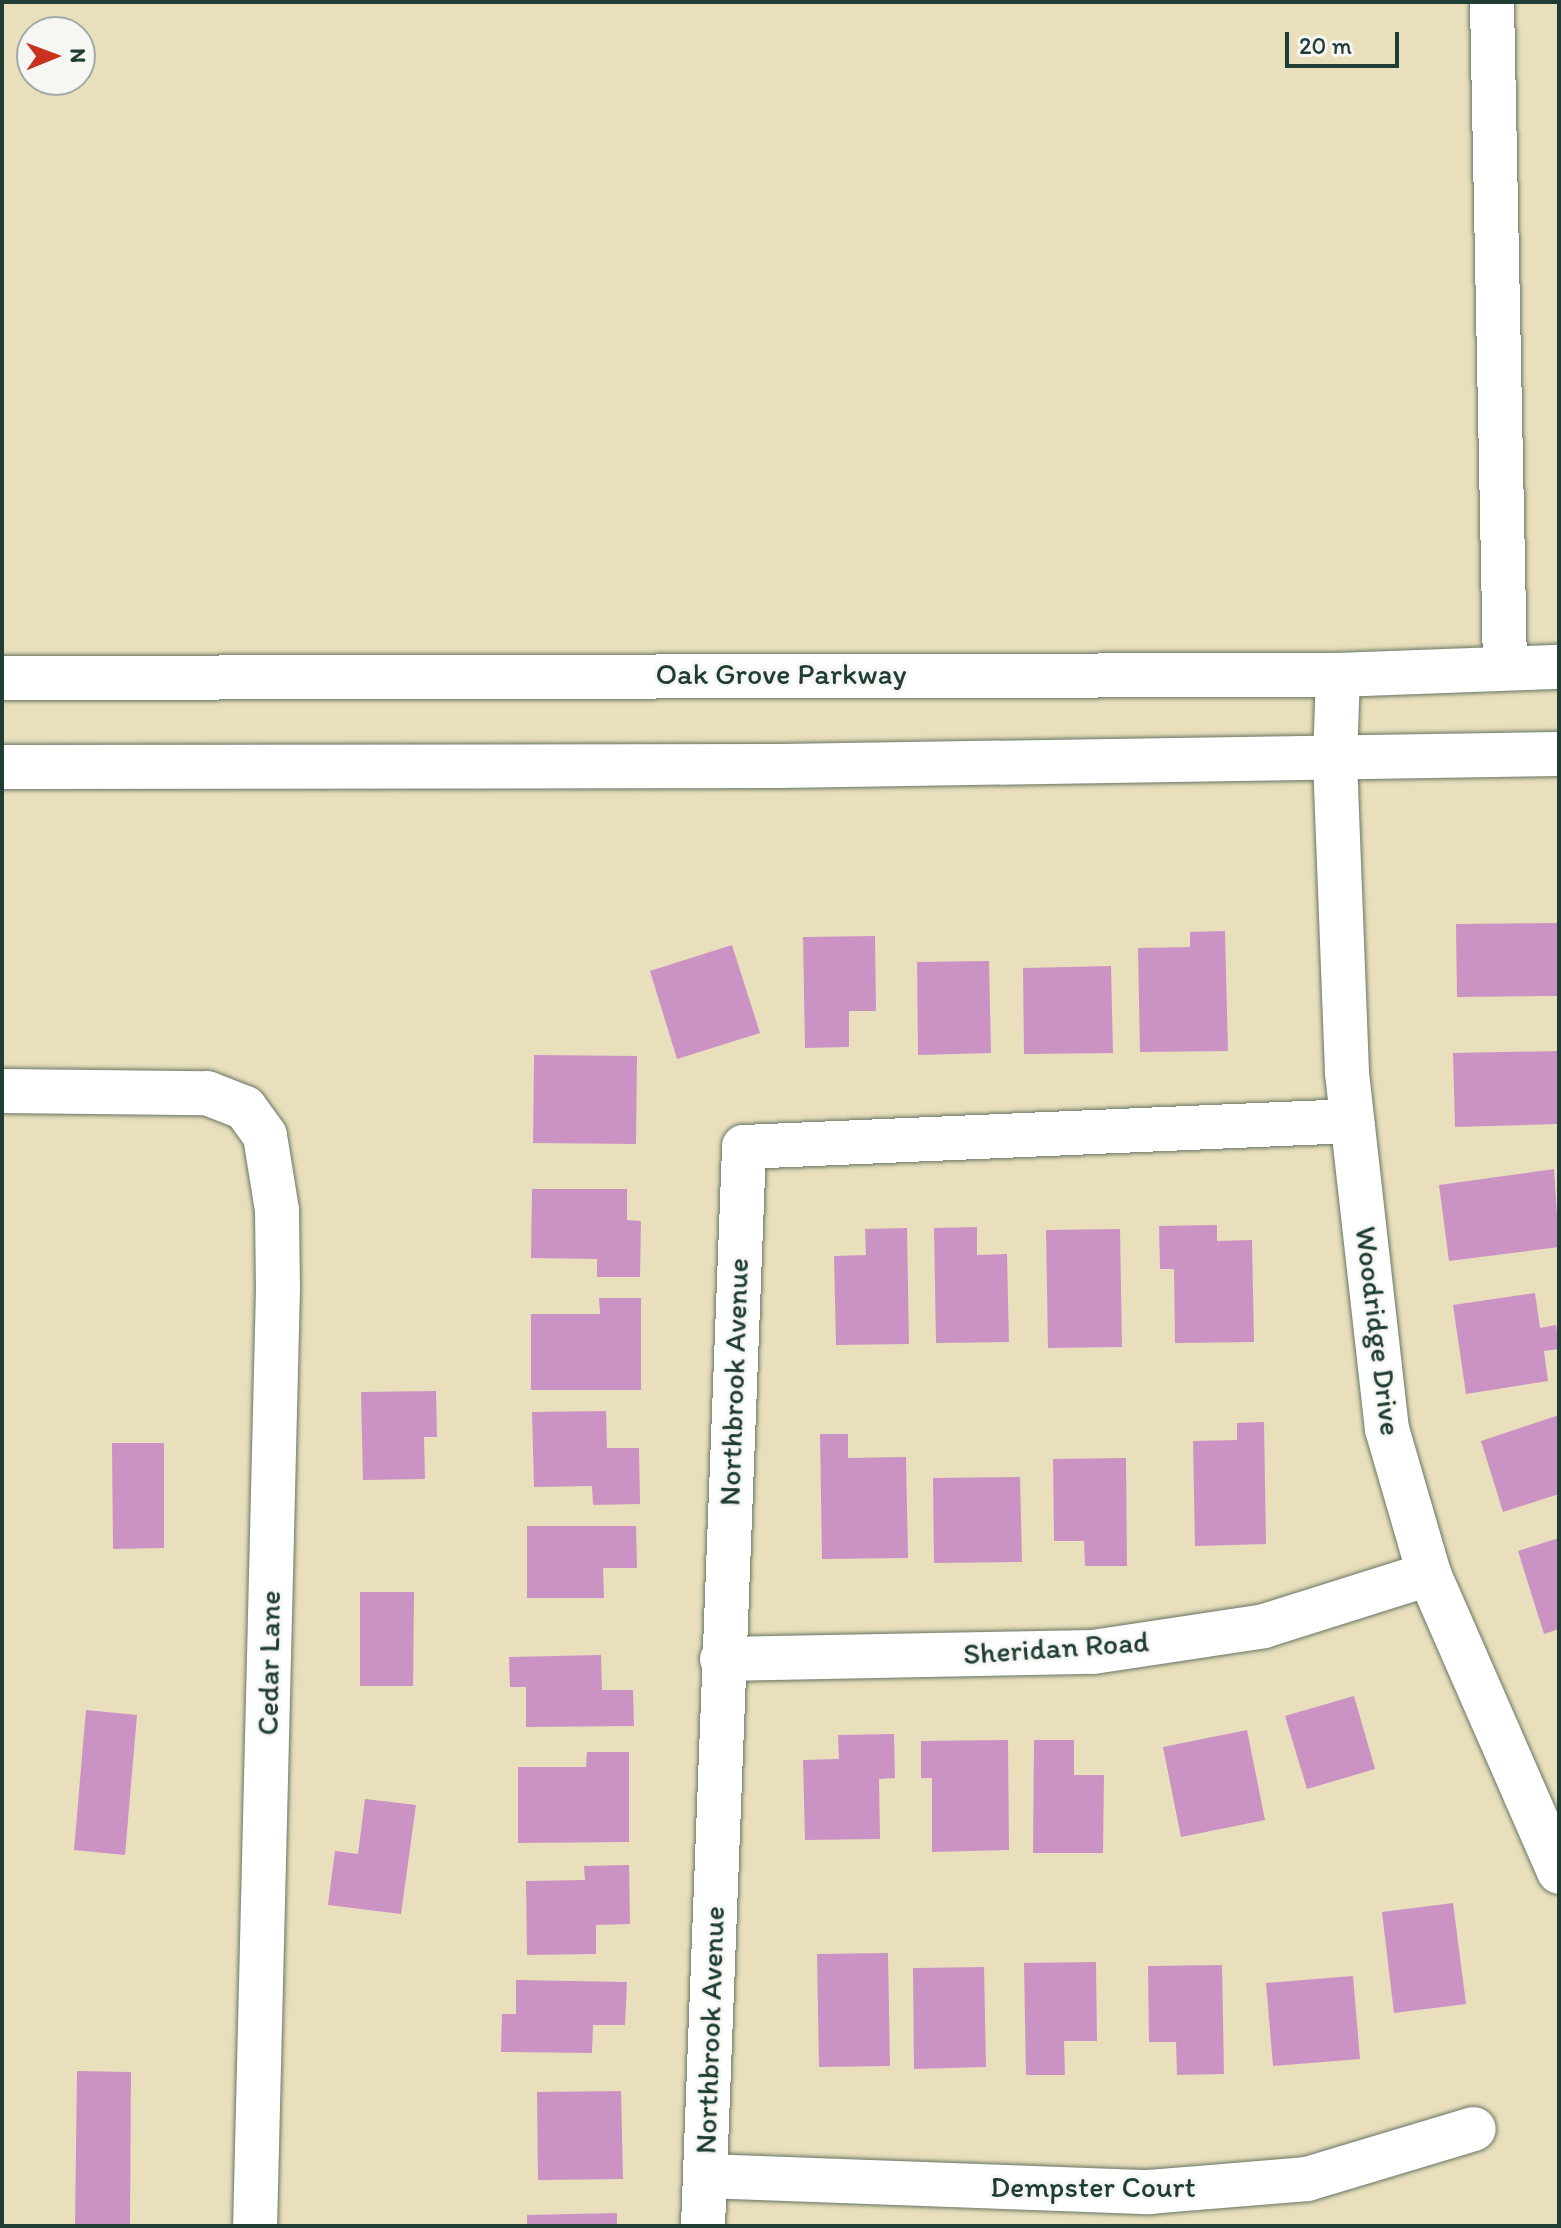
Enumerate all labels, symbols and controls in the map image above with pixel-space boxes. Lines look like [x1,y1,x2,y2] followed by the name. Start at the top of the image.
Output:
[16,16,96,96] north arrow
[1289,16,1403,66] scale bar
[1299,31,1352,60] text: 20 m
[65,48,92,63] text: N
[656,656,906,692] street label: Oak Grove Parkway
[1347,1224,1409,1438] street label: Woodridge Drive
[712,1257,756,1507] street label: Northbrook Avenue
[250,1590,288,1736] street label: Cedar Lane
[962,1624,1150,1672] street label: Sheridan Road
[688,1905,732,2155] street label: Northbrook Avenue
[990,2169,1196,2205] street label: Dempster Court

